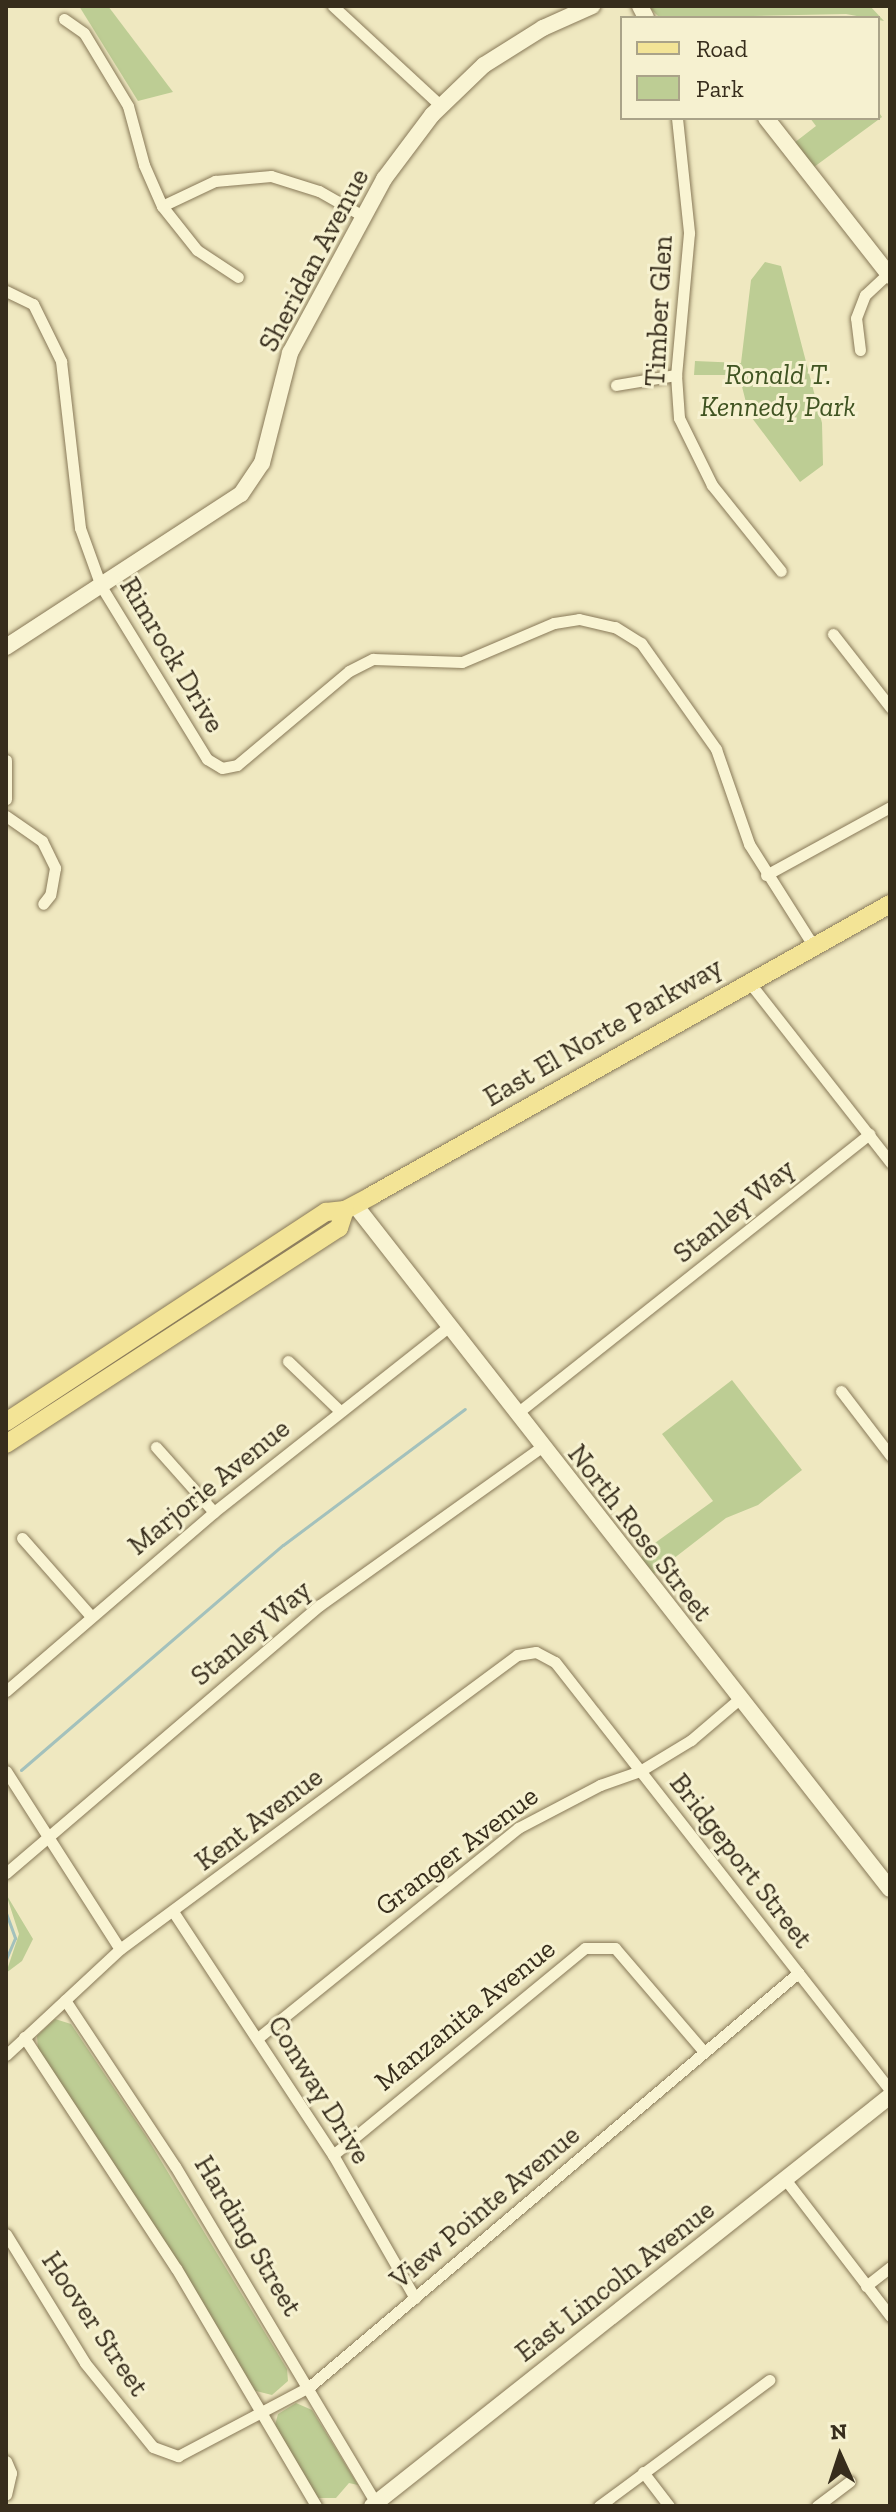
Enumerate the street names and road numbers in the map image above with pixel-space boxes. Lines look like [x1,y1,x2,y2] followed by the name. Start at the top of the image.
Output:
[251,162,377,358] street label: Sheridan Avenue
[638,234,680,388] street label: Timber Glen
[112,571,232,739] street label: Rimrock Drive
[478,950,728,1114] street label: East El Norte Parkway
[666,1151,802,1271] street label: Stanley Way
[121,1411,297,1563] street label: Marjorie Avenue
[560,1438,720,1628] street label: North Rose Street
[184,1573,318,1693] street label: Stanley Way
[188,1760,330,1878] street label: Kent Avenue
[662,1767,820,1955] street label: Bridgeport Street
[369,1779,545,1923] street label: Granger Avenue
[368,1932,562,2098] street label: Manzanita Avenue
[260,2009,378,2171] street label: Conway Drive
[383,2117,587,2297] street label: View Pointe Avenue
[187,2150,309,2322] street label: Harding Street
[509,2193,721,2369] street label: East Lincoln Avenue
[34,2245,156,2403] street label: Hoover Street

